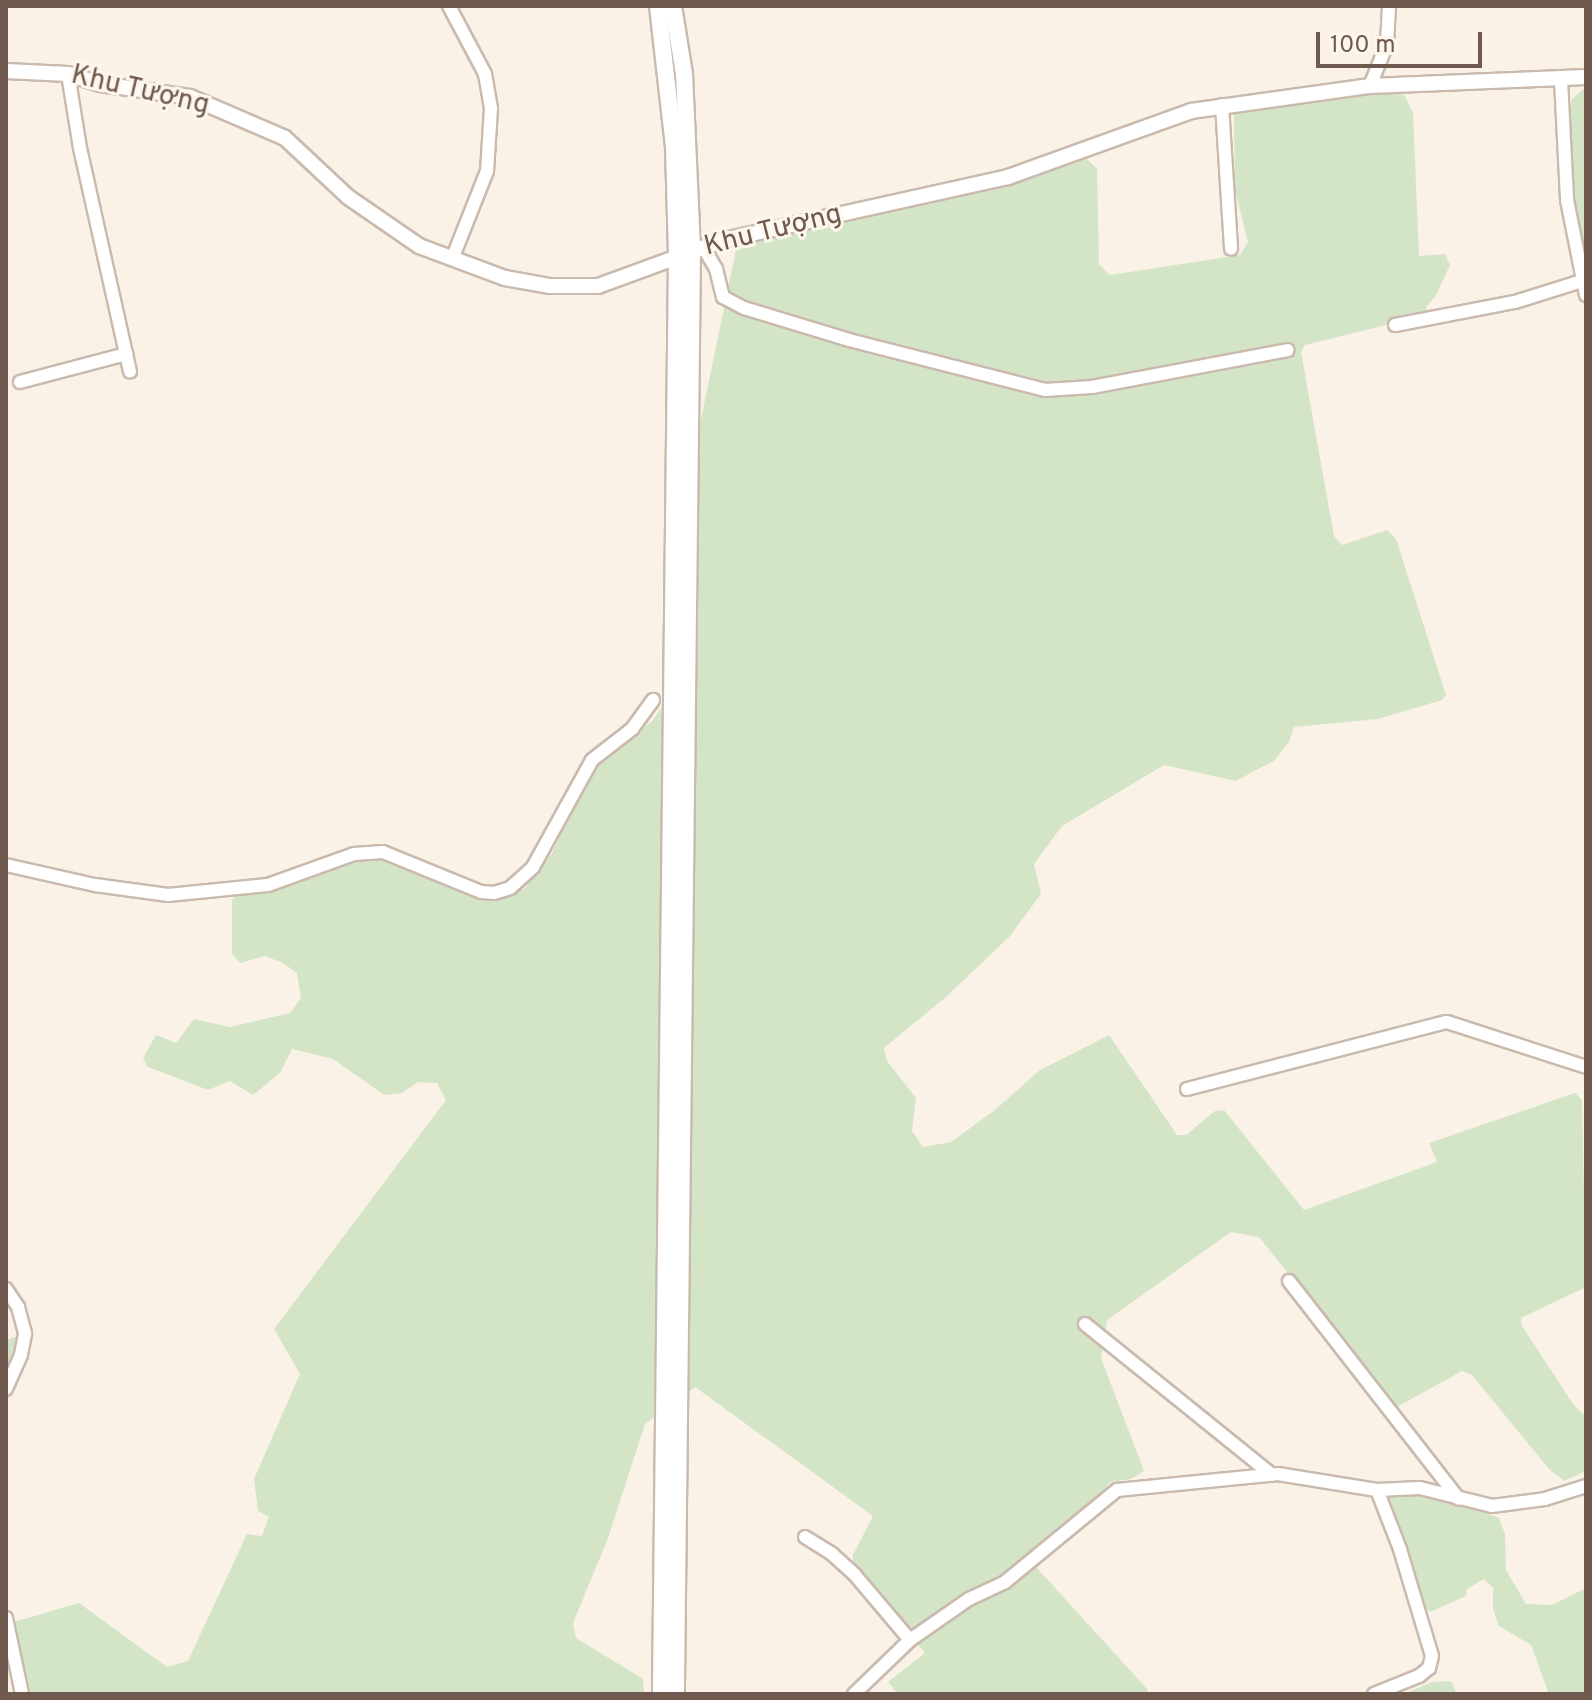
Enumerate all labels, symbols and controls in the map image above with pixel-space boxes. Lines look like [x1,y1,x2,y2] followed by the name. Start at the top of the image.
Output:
[1320,16,1486,66] scale bar
[1330,31,1396,61] text: 100 m
[67,59,213,123] street label: Khu Tượng
[700,198,846,264] street label: Khu Tượng

